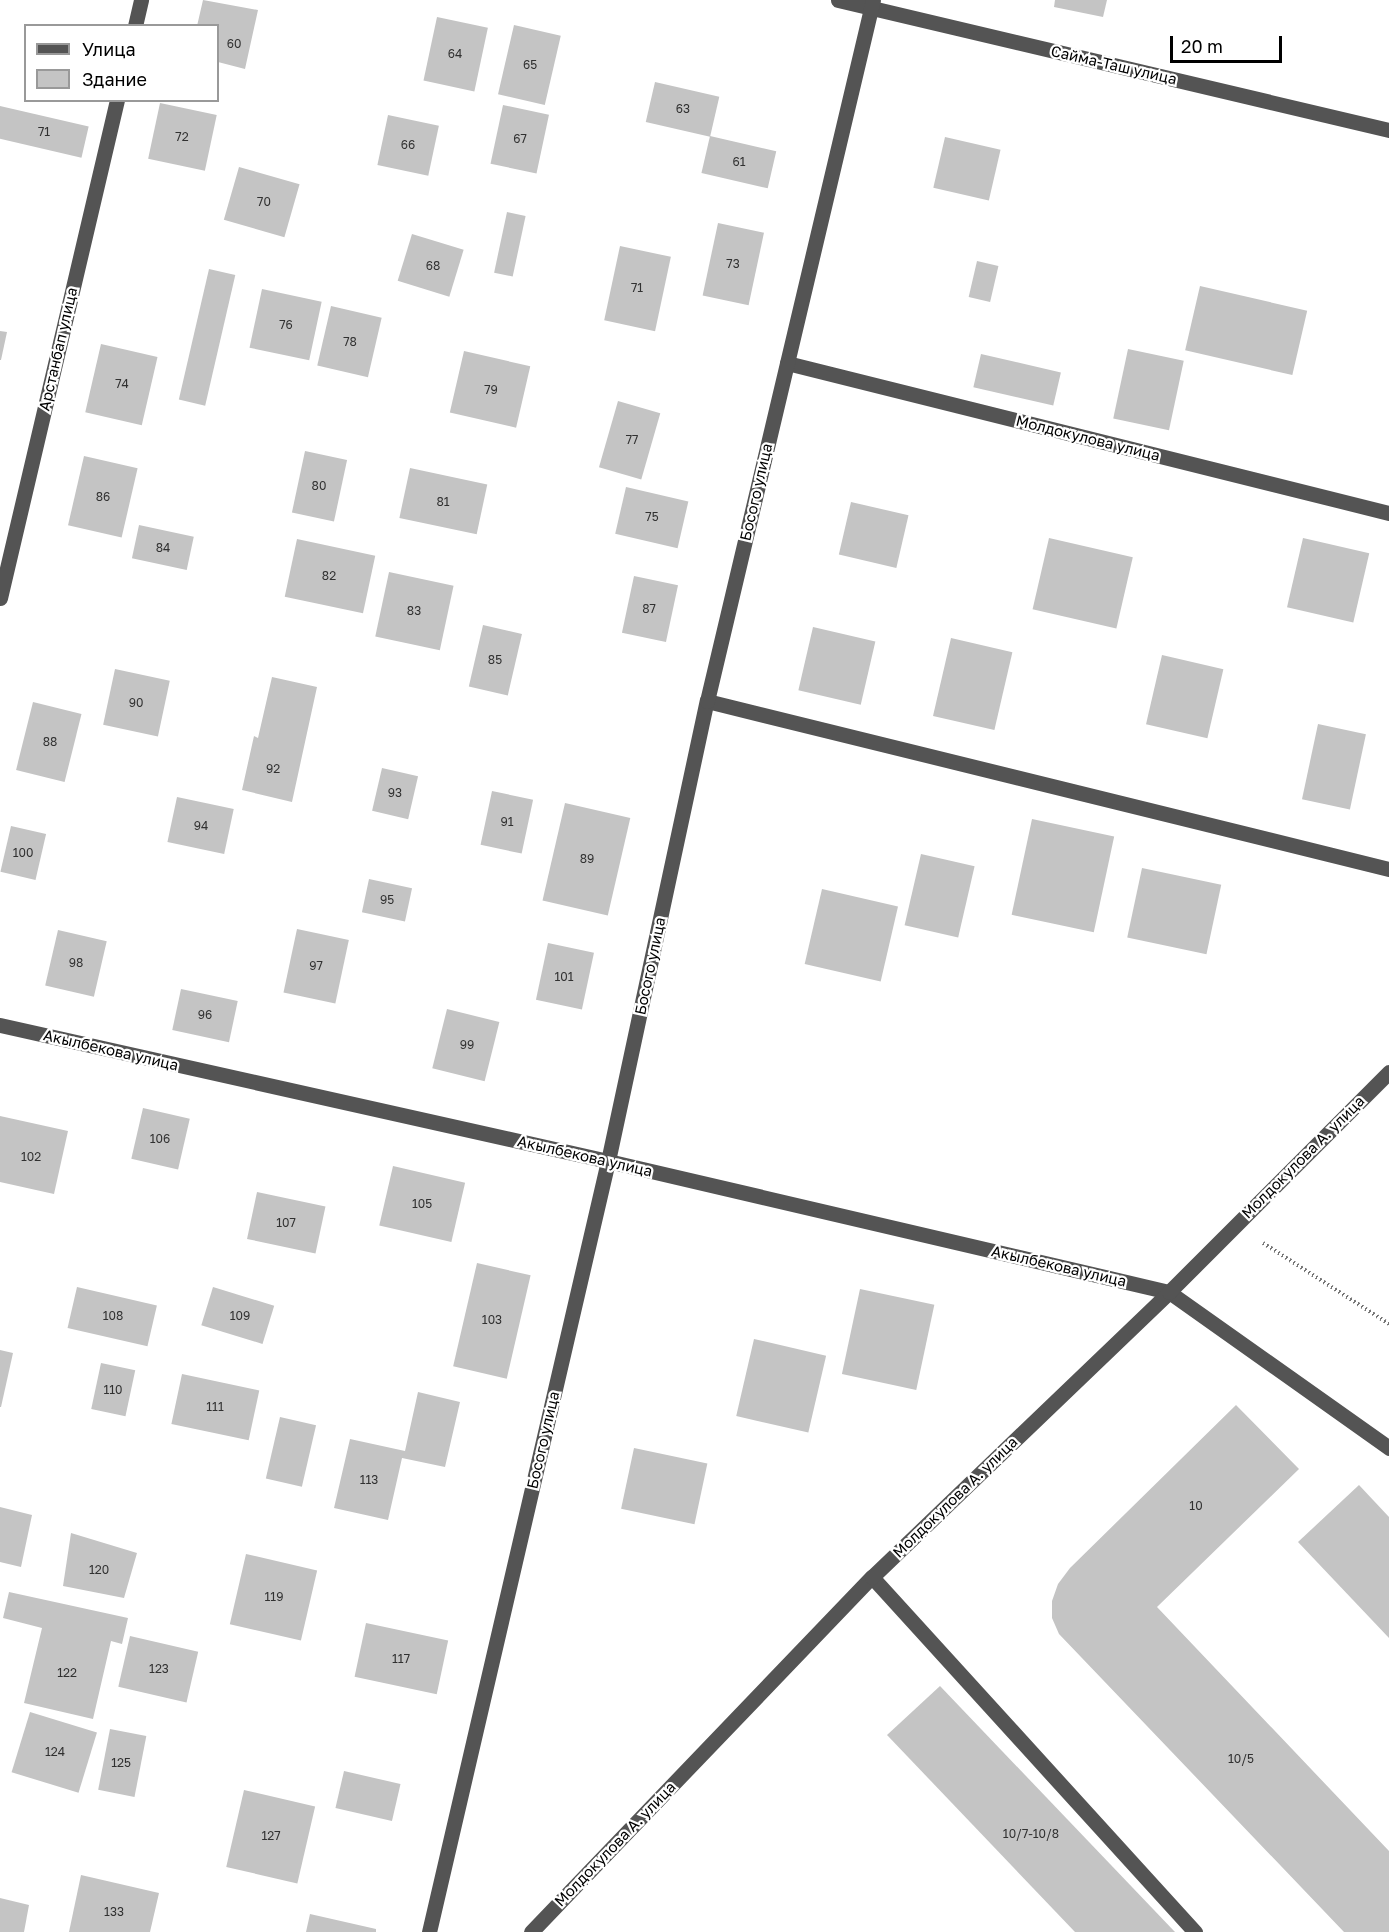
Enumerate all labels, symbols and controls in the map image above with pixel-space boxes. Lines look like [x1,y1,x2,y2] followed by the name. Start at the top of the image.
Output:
[24,24,219,102] legend
[1173,24,1286,62] scale bar
[1181,35,1223,57] text: 20 m
[227,37,241,51] house number: 60
[82,38,136,60] text: Улица
[1049,42,1179,88] street label: Сайма-Таш улица
[448,47,462,61] house number: 64
[523,58,537,72] house number: 65
[82,68,147,90] text: Здание
[676,102,690,116] house number: 63
[38,125,50,139] house number: 71
[175,130,189,144] house number: 72
[513,132,527,146] house number: 67
[401,138,415,152] house number: 66
[732,155,746,169] house number: 61
[257,195,271,209] house number: 70
[726,257,740,271] house number: 73
[426,259,440,273] house number: 68
[631,281,643,295] house number: 71
[35,285,81,413] street label: Арстанбап улица
[279,318,293,332] house number: 76
[343,335,357,349] house number: 78
[115,377,129,391] house number: 74
[484,383,498,397] house number: 79
[1014,411,1162,465] street label: Молдокулова улица
[626,433,638,447] house number: 77
[736,441,776,543] street label: Босого улица
[312,479,326,493] house number: 80
[96,490,110,504] house number: 86
[436,495,450,509] house number: 81
[645,510,659,524] house number: 75
[156,541,170,555] house number: 84
[322,569,336,583] house number: 82
[642,602,656,616] house number: 87
[407,604,421,618] house number: 83
[488,653,502,667] house number: 85
[129,696,143,710] house number: 90
[43,735,57,749] house number: 88
[266,762,280,776] house number: 92
[388,786,402,800] house number: 93
[500,815,514,829] house number: 91
[194,819,208,833] house number: 94
[13,846,33,860] house number: 100
[580,852,594,866] house number: 89
[380,893,394,907] house number: 95
[631,915,669,1017] street label: Босого улица
[69,956,83,970] house number: 98
[309,959,323,973] house number: 97
[554,970,574,984] house number: 101
[198,1008,212,1022] house number: 96
[42,1026,180,1074] street label: Акылбекова улица
[460,1038,474,1052] house number: 99
[1238,1092,1368,1222] street label: Молдокулова А. улица
[150,1132,170,1146] house number: 106
[516,1132,654,1180] street label: Акылбекова улица
[21,1150,41,1164] house number: 102
[412,1197,432,1211] house number: 105
[276,1216,296,1230] house number: 107
[990,1242,1128,1290] street label: Акылбекова улица
[103,1309,123,1323] house number: 108
[230,1309,250,1323] house number: 109
[482,1313,502,1327] house number: 103
[103,1383,123,1397] house number: 110
[523,1389,563,1491] street label: Босого улица
[206,1400,224,1414] house number: 111
[889,1433,1021,1561] street label: Молдокулова А. улица
[360,1473,378,1487] house number: 113
[1189,1499,1203,1513] house number: 10
[89,1563,109,1577] house number: 120
[265,1590,283,1604] house number: 119
[392,1652,410,1666] house number: 117
[149,1662,169,1676] house number: 123
[57,1666,77,1680] house number: 122
[45,1745,65,1759] house number: 124
[1228,1752,1254,1766] house number: 10/5
[111,1756,131,1770] house number: 125
[551,1778,679,1910] street label: Молдокулова А. улица
[1003,1827,1059,1841] house number: 10/7-10/8
[261,1829,281,1843] house number: 127
[104,1905,124,1919] house number: 133

